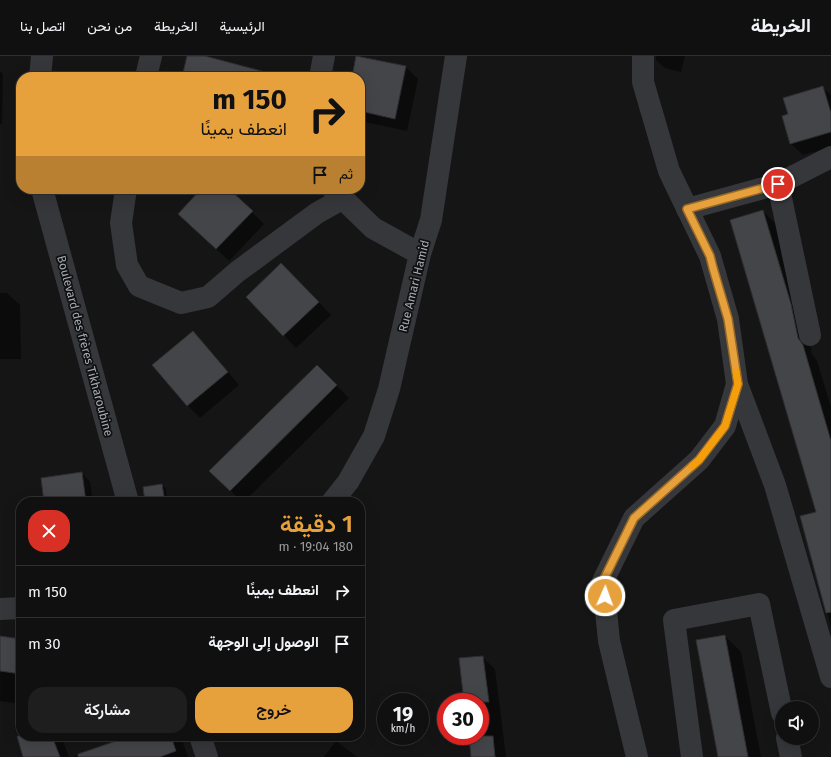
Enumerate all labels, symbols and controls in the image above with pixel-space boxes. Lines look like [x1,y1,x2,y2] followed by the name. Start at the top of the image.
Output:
[751,14,811,37] text: الخريطة
[20,18,65,35] text: اتصل بنا
[87,18,132,35] text: من نحن
[154,18,197,35] text: الخريطة
[219,18,265,35] text: الرئيسية
[212,83,287,116] text: 150 m
[301,88,353,140] icon: right
[201,118,287,140] text: انعطف يمينًا
[309,164,331,186] icon: arrive
[339,165,353,183] text: ثم
[761,167,795,201] pin
[767,173,789,195] icon: arrive
[396,239,432,333] street label: Rue Amari Hamid
[54,254,116,438] street label: Boulevard des frères Tikharoubine
[28,510,70,552] button: close
[280,510,353,538] text: 1 دقيقة
[279,539,353,554] text: 180 m · 19:04
[584,575,626,617] position arrow
[246,581,319,599] text: انعطف يمينًا
[331,581,353,603] icon: right
[28,583,67,601] text: 150 m
[208,633,319,651] text: الوصول إلى الوجهة
[331,633,353,655] icon: arrive
[28,635,61,653] text: 30 m
[28,687,187,733] button: مشاركة
[195,687,353,733] button: خروج
[437,693,489,745] speed limit sign: 30
[775,701,819,745] map controls
[775,701,819,745] button: sound
[393,702,413,726] text: 19
[391,723,415,735] text: km/h

